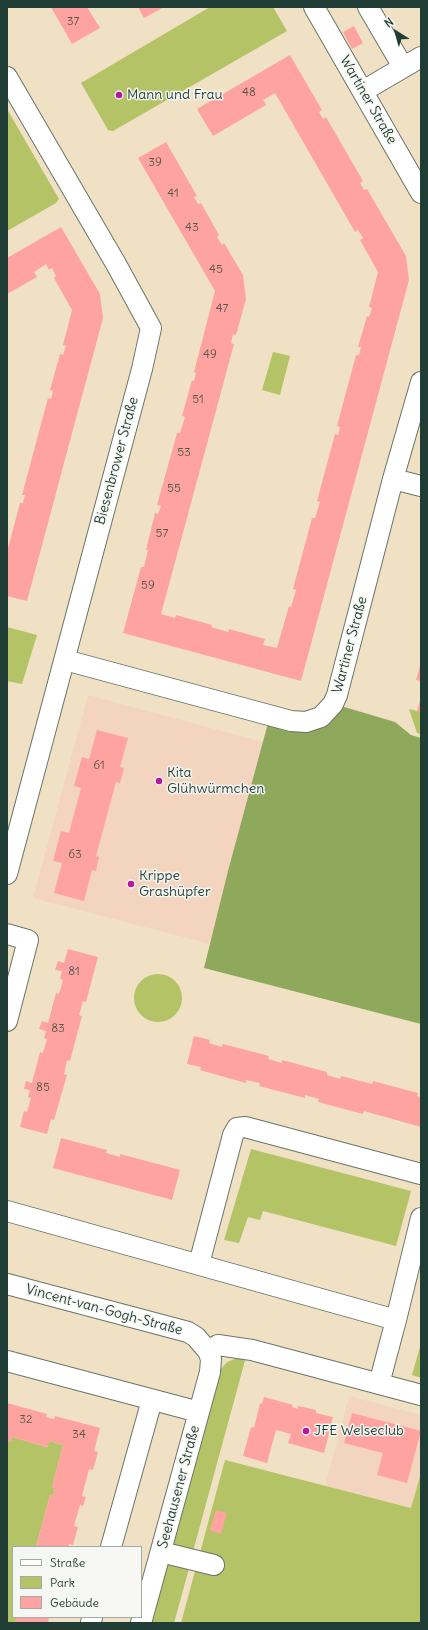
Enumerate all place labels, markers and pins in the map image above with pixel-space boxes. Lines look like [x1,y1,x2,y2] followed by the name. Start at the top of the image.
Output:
[127,87,223,103] place label: Mann und Frau
[114,90,124,100] marker: Mann und Frau
[167,765,264,798] place label: Kita Glühwürmchen
[154,776,164,786] marker: Kita Glühwürmchen
[139,868,211,900] place label: Krippe Grashüpfer
[126,879,136,889] marker: Krippe Grashüpfer
[314,1423,404,1439] place label: JFE Welseclub
[301,1426,311,1436] marker: JFE Welseclub

